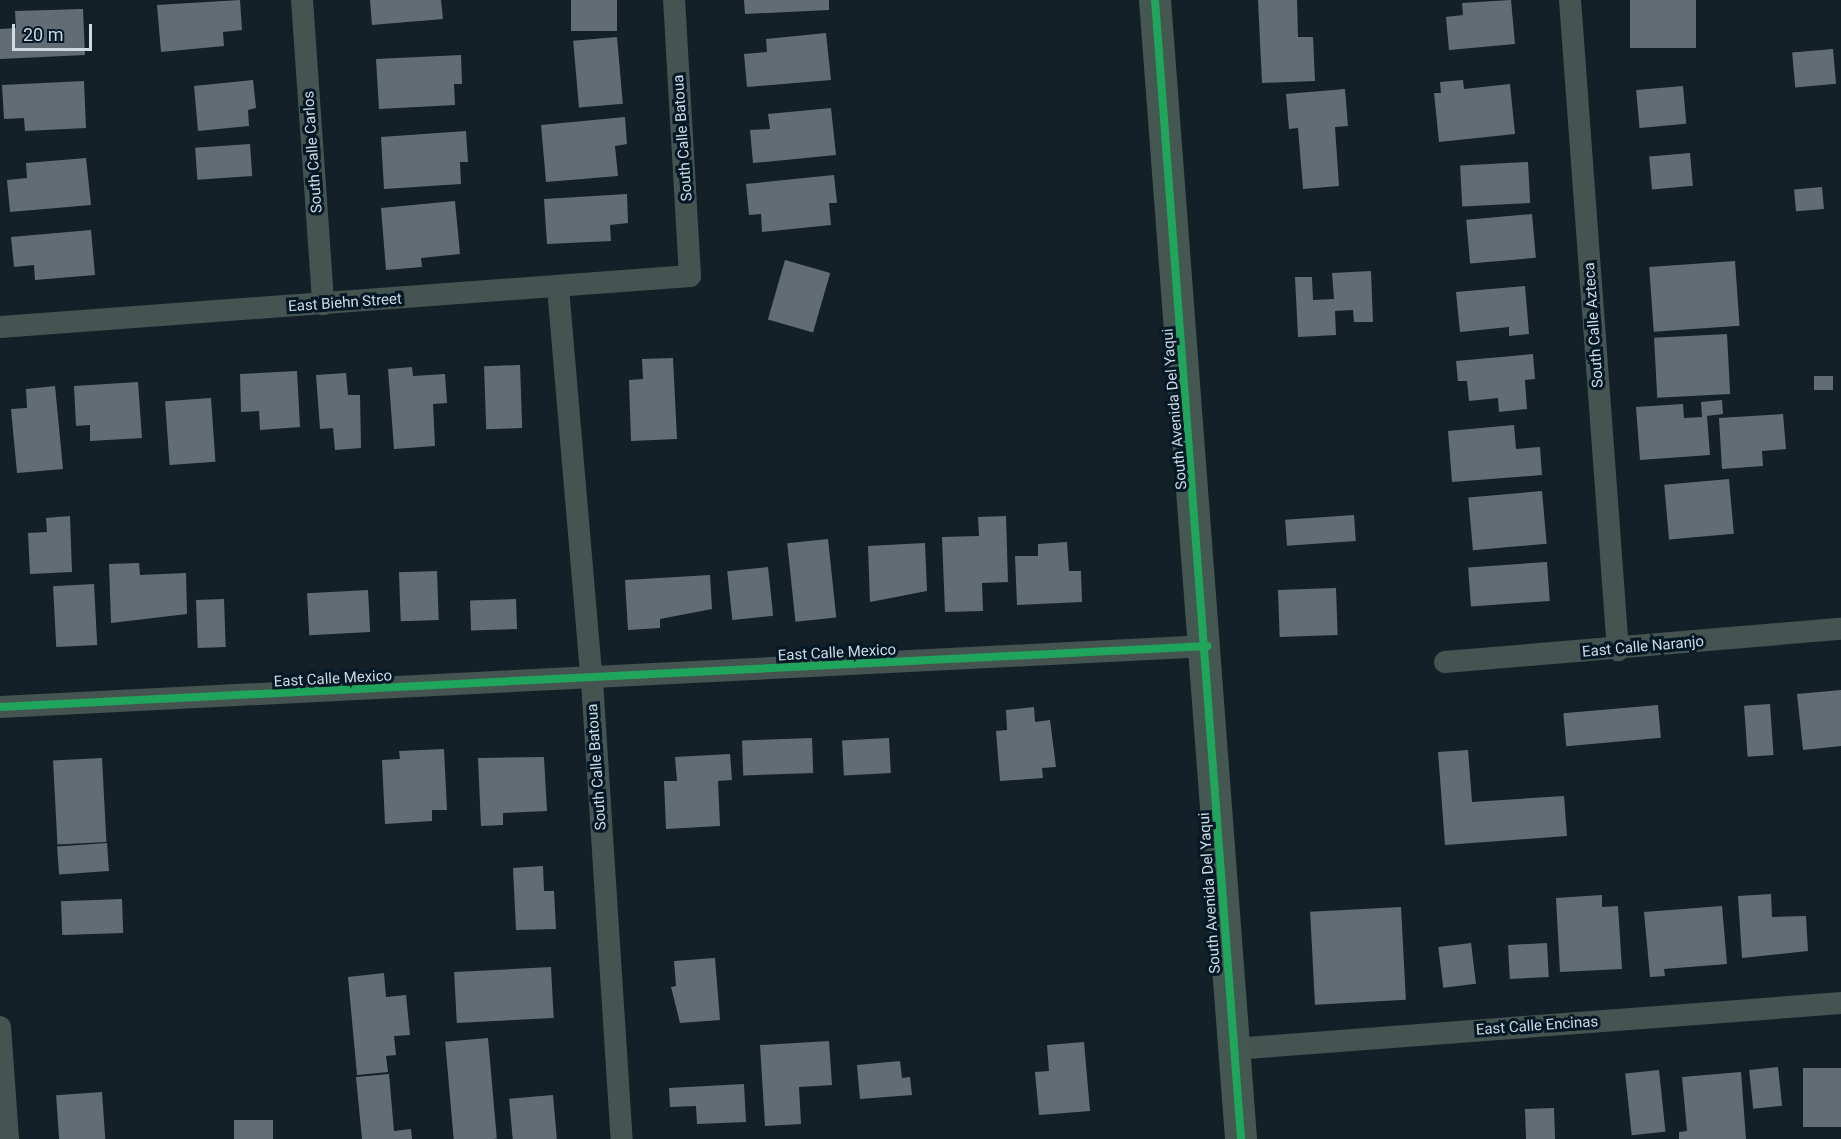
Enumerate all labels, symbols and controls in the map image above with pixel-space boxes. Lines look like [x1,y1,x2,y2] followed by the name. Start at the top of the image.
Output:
[15,12,94,50] scale bar
[23,24,63,45] text: 20 m
[670,74,696,202] street label: South Calle Batoua
[300,90,326,214] street label: South Calle Carlos
[1581,262,1607,388] street label: South Calle Azteca
[288,290,402,316] street label: East Biehn Street
[1159,328,1191,490] street label: South Avenida Del Yaqui
[1581,633,1705,661] street label: East Calle Naranjo
[777,641,897,665] street label: East Calle Mexico
[273,667,393,691] street label: East Calle Mexico
[584,703,610,831] street label: South Calle Batoua
[1195,812,1225,974] street label: South Avenida Del Yaqui
[1475,1013,1599,1039] street label: East Calle Encinas

